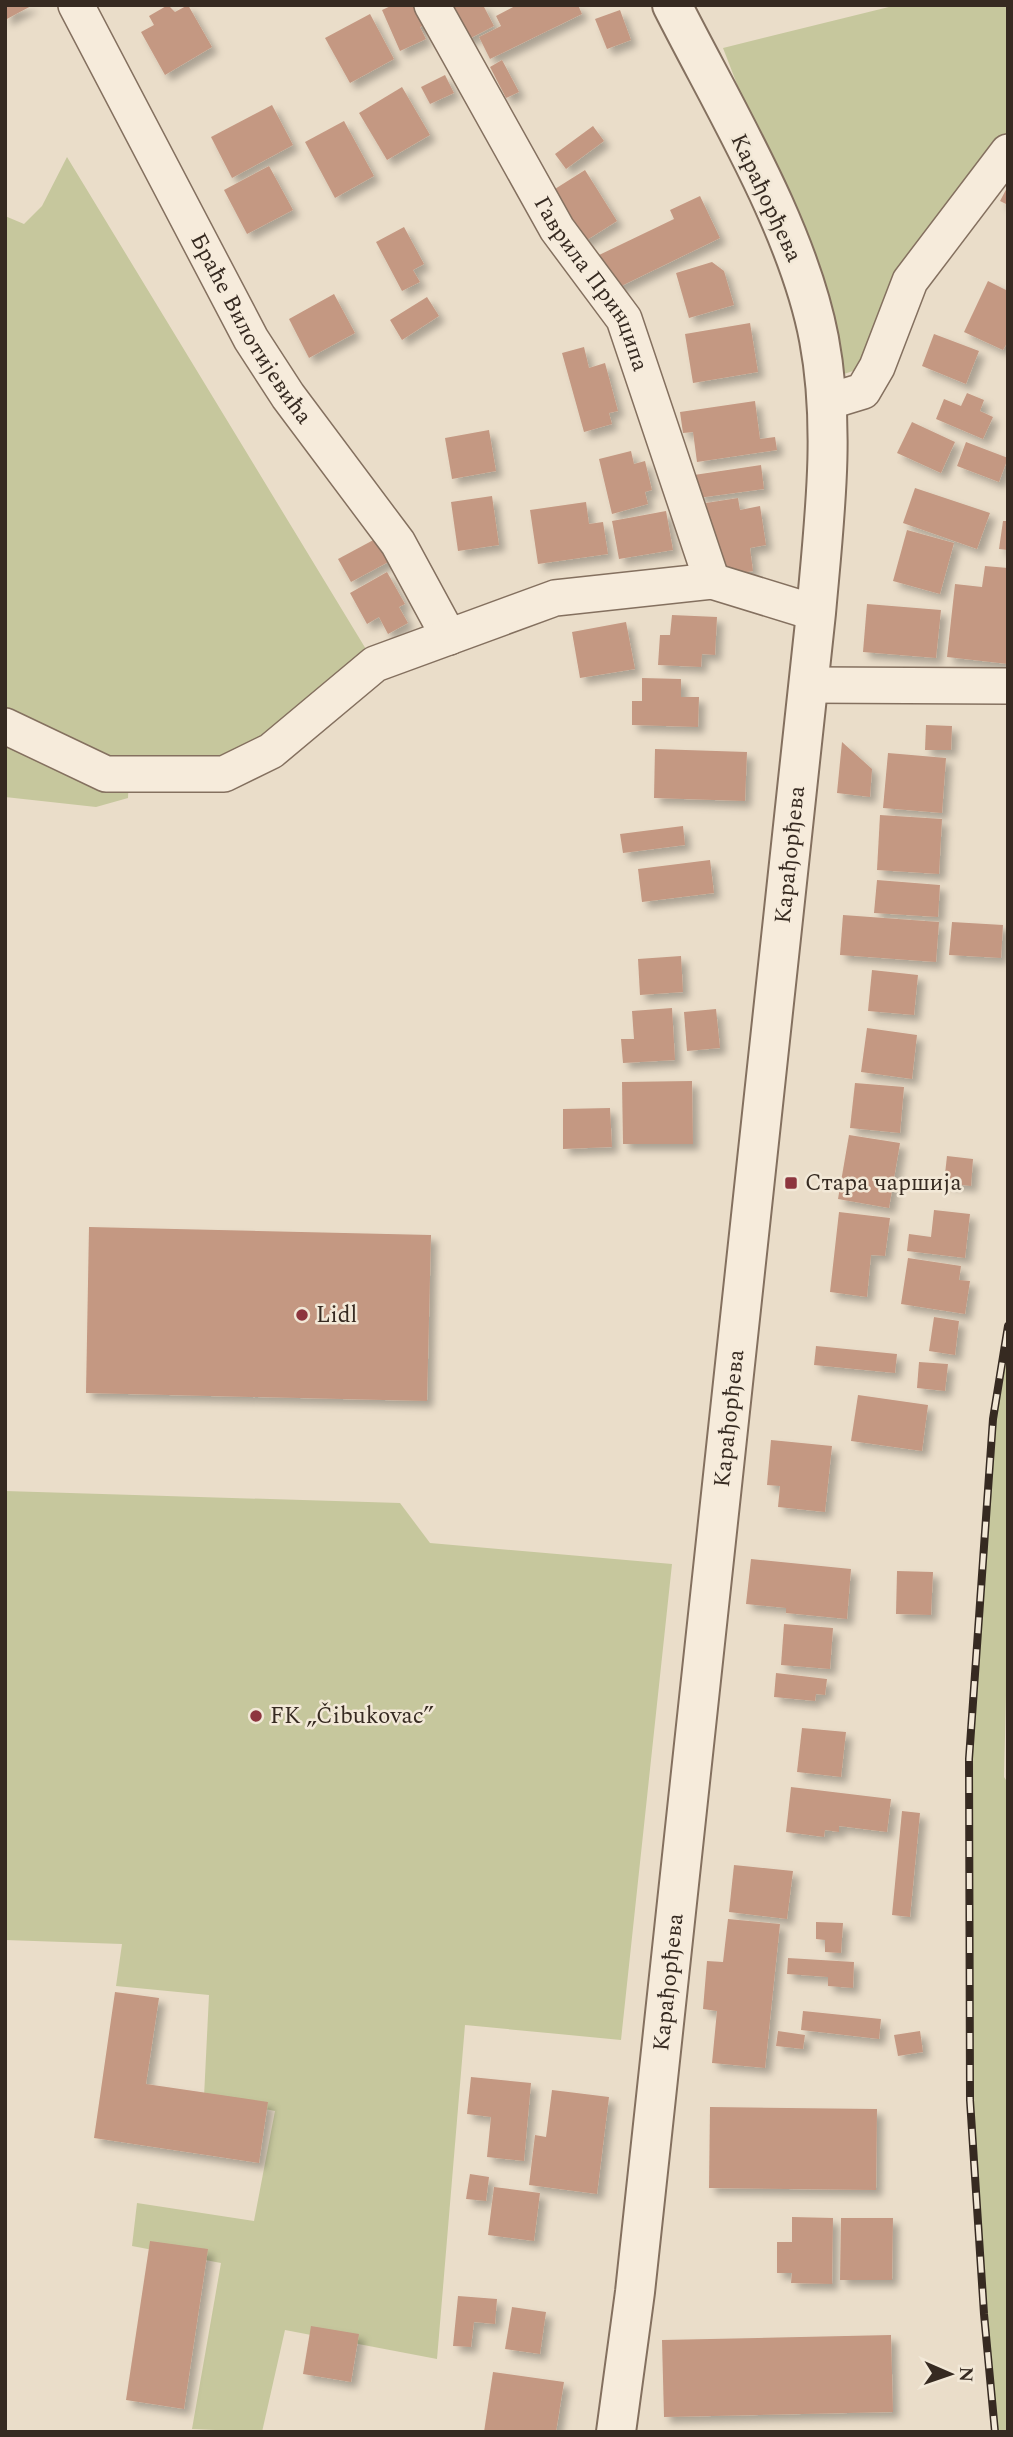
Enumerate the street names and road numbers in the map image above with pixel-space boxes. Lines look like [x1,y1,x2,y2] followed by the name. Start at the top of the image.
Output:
[721,128,811,268] street label: Карађорђева
[524,189,658,376] street label: Гаврила Принципа
[181,227,321,432] street label: Браће Вилотијевића
[765,784,815,925] street label: Карађорђева
[704,1348,754,1489] street label: Карађорђева
[644,1911,693,2053] street label: Карађорђева

